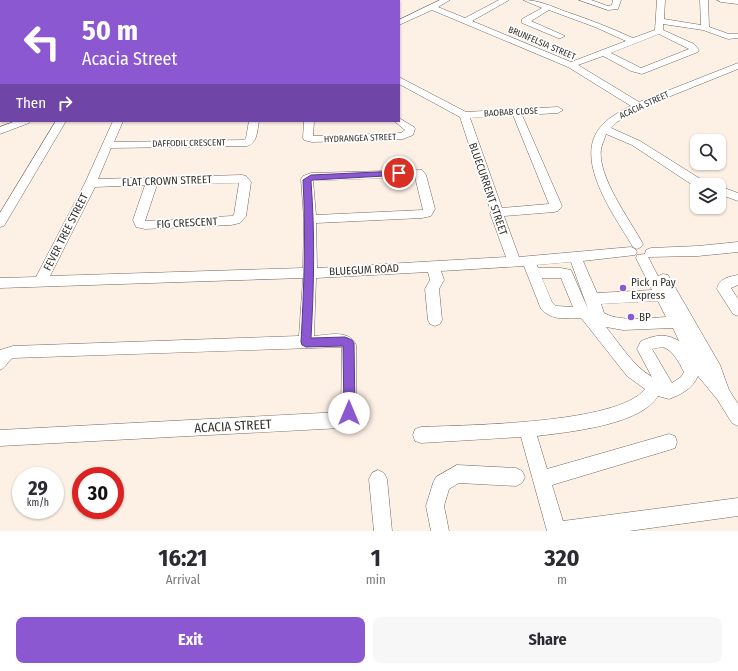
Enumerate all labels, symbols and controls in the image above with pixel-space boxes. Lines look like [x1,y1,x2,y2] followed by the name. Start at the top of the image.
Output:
[82,14,138,47] text: 50 m
[16,16,68,68] icon: left
[507,24,578,62] street label: BRUNFELSIA STREET
[82,48,177,70] text: Acacia Street
[618,89,671,121] street label: ACACIA STREET
[54,92,76,114] icon: right
[16,94,46,112] text: Then
[484,106,538,118] street label: BAOBAB CLOSE
[324,132,397,144] street label: HYDRANGEA STREET
[690,134,726,214] map controls
[690,134,726,170] button: search
[152,137,227,149] street label: DAFFODIL CRESCENT
[466,141,510,238] street label: BLUECURRENT STREET
[382,156,416,190] pin
[388,162,410,184] icon: arrive
[122,173,213,189] street label: FLAT CROWN STREET
[690,178,726,214] button: layers
[41,190,91,273] street label: FEVER TREE STREET
[156,215,219,231] street label: FIG CRESCENT
[329,262,399,278] street label: BLUEGUM ROAD
[631,276,676,302] place label: Pick n Pay Express
[618,283,628,293] marker: Pick n Pay Express
[639,311,651,324] place label: BP
[626,312,636,322] marker: BP
[328,392,370,434] position arrow
[194,416,272,436] street label: ACACIA STREET
[72,467,124,519] speed limit sign: 30
[28,476,48,500] text: 29
[27,497,49,509] text: km/h
[158,544,207,572] text: 16:21
[371,544,381,572] text: 1
[544,544,580,572] text: 320
[166,572,200,587] text: Arrival
[366,572,386,587] text: min
[557,572,567,587] text: m
[16,617,365,663] button: Exit
[373,617,722,663] button: Share

